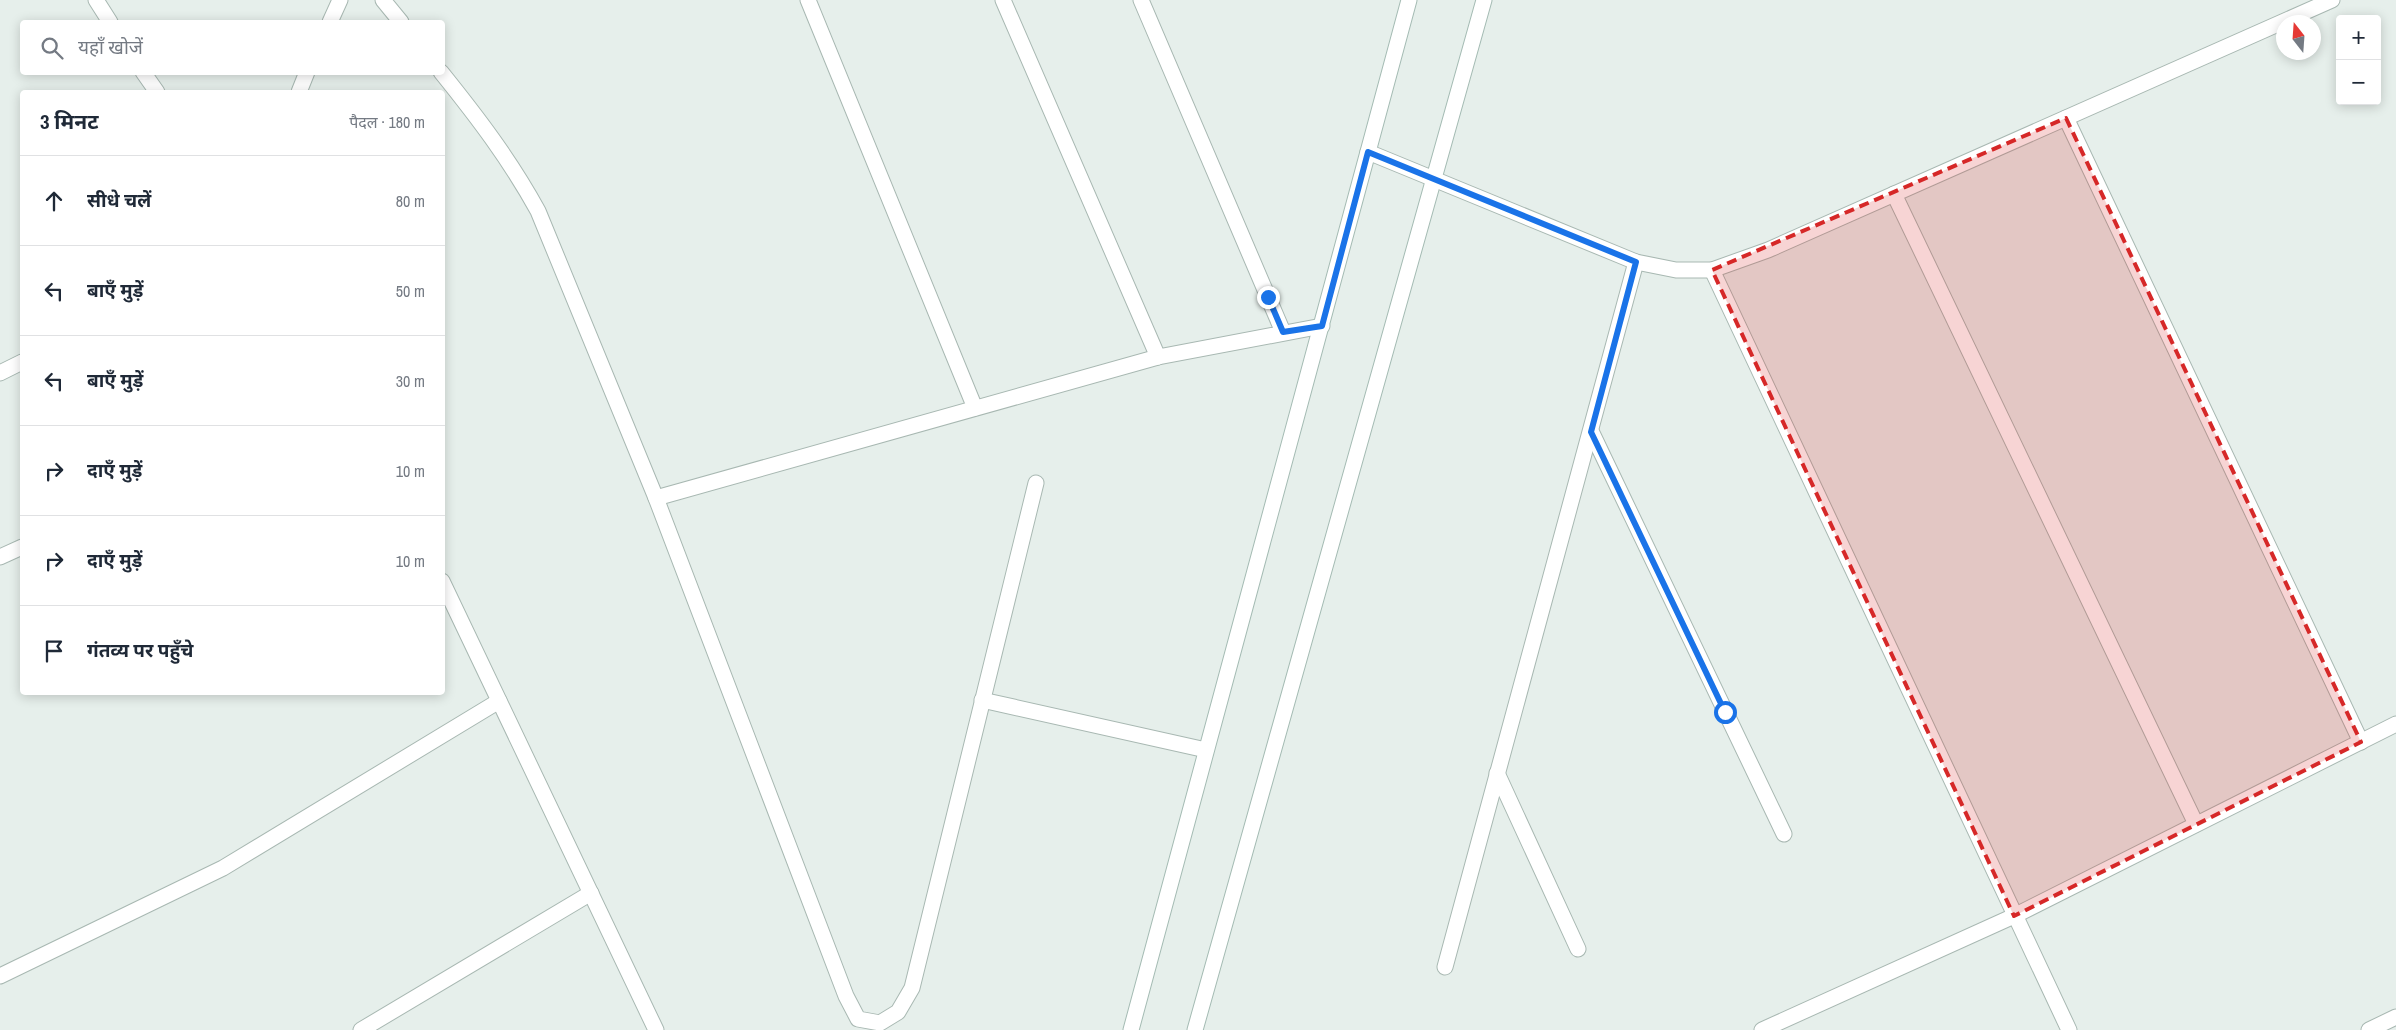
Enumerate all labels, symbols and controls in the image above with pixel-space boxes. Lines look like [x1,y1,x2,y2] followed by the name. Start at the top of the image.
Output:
[2276,15,2321,60] north arrow
[2336,15,2381,105] map controls
[2336,15,2381,60] button: +
[20,20,445,75] search box
[38,34,66,62] icon: search
[78,34,143,60] text: यहाँ खोजें
[2336,60,2381,105] button: −
[40,107,98,136] text: 3 मिनट
[349,111,425,133] text: पैदल · 180 m
[40,187,68,215] icon: ahead
[87,187,151,213] text: सीधे चलें
[396,190,425,212] text: 80 m
[40,277,68,305] icon: left
[87,277,143,303] text: बाएँ मुड़ें
[396,280,425,302] text: 50 m
[1257,286,1280,309] route end
[40,367,68,395] icon: left
[87,367,143,393] text: बाएँ मुड़ें
[396,370,425,392] text: 30 m
[40,457,68,485] icon: right
[87,457,142,483] text: दाएँ मुड़ें
[396,460,425,482] text: 10 m
[40,547,68,575] icon: right
[87,547,142,573] text: दाएँ मुड़ें
[396,550,425,572] text: 10 m
[40,637,68,665] icon: arrive
[87,637,193,663] text: गंतव्य पर पहुँचे
[1714,701,1737,724] route start

